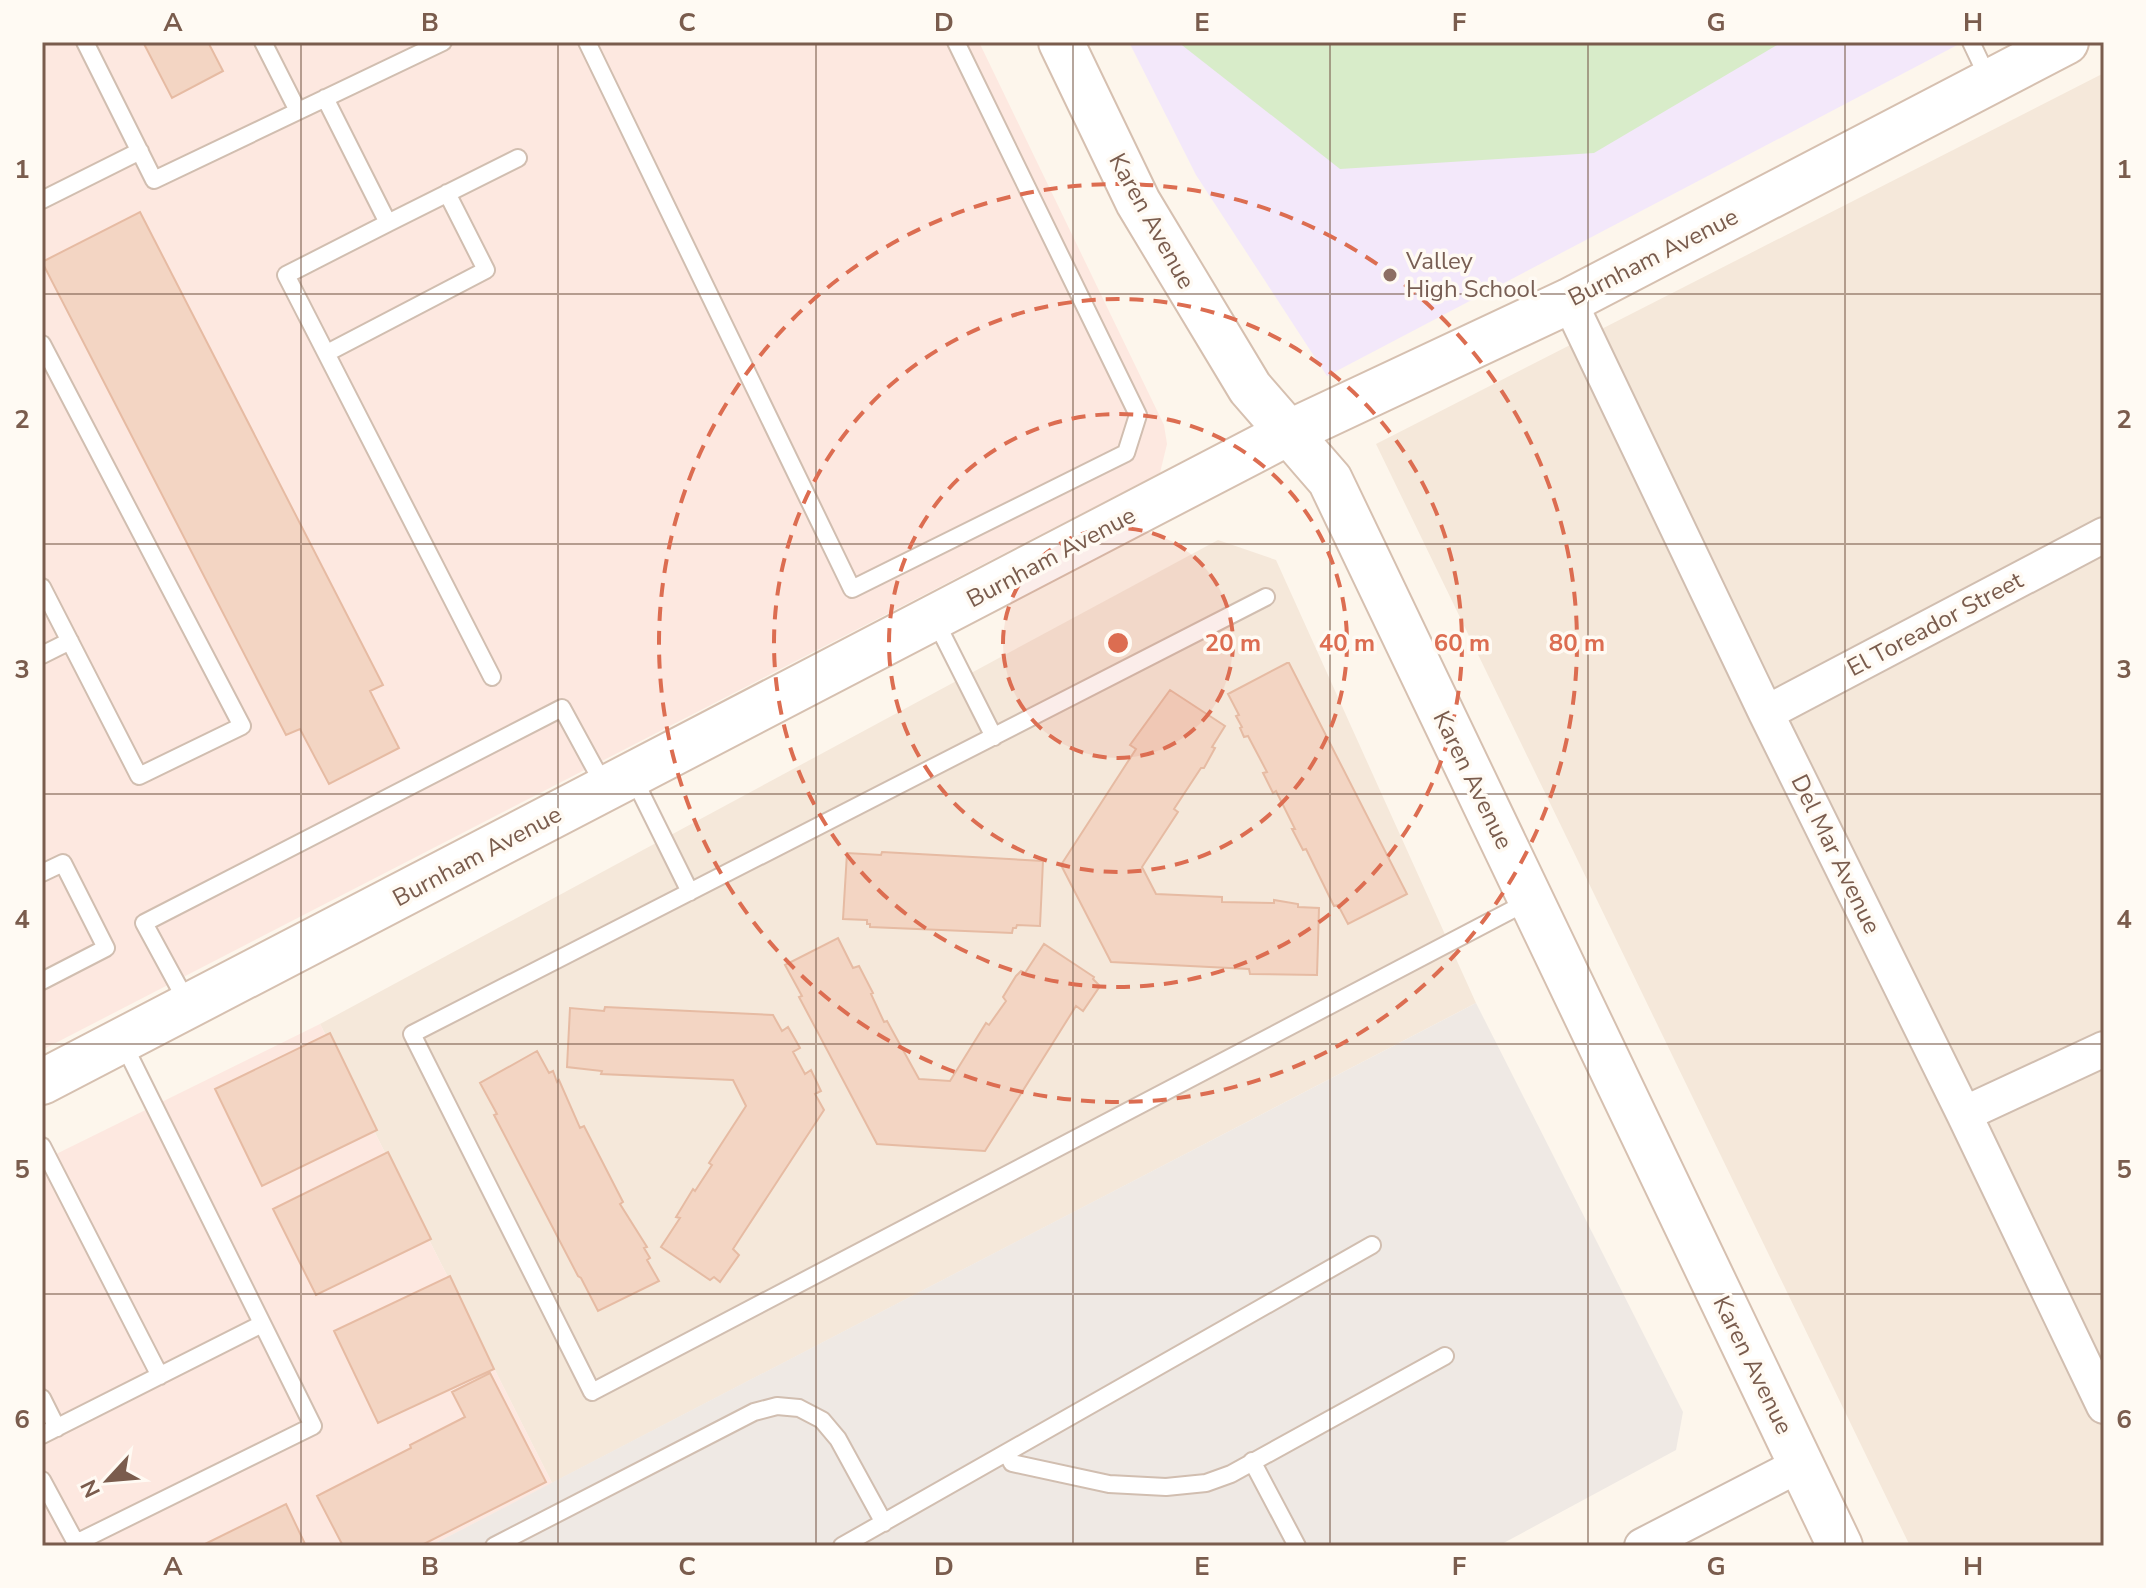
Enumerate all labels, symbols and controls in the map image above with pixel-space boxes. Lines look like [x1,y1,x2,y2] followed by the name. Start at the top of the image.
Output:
[163,5,183,40] text: A
[421,5,439,40] text: B
[678,5,696,40] text: C
[934,5,954,40] text: D
[1194,5,1210,40] text: E
[1452,5,1466,40] text: F
[1706,5,1726,40] text: G
[1963,5,1983,40] text: H
[1102,147,1202,295] street label: Karen Avenue
[14,152,30,187] text: 1
[2116,152,2132,187] text: 1
[1563,200,1743,314] street label: Burnham Avenue
[1405,245,1537,305] place label: Valley High School
[1381,266,1399,284] marker: Valley High School
[14,402,30,437] text: 2
[2116,402,2132,437] text: 2
[961,499,1141,615] street label: Burnham Avenue
[1842,564,2029,684] street label: El Toreador Street
[1205,627,1261,659] text: 20 m
[1319,627,1375,659] text: 40 m
[1434,627,1490,659] text: 60 m
[1549,627,1605,659] text: 80 m
[1104,629,1132,657] centre of rings
[14,652,30,687] text: 3
[2116,652,2132,687] text: 3
[1426,705,1520,855] street label: Karen Avenue
[1784,769,1888,939] street label: Del Mar Avenue
[387,798,567,914] street label: Burnham Avenue
[14,902,30,937] text: 4
[2116,902,2132,937] text: 4
[14,1152,30,1187] text: 5
[2116,1152,2132,1187] text: 5
[1706,1290,1800,1440] street label: Karen Avenue
[14,1402,30,1437] text: 6
[2116,1402,2132,1437] text: 6
[68,1440,148,1520] north arrow
[74,1474,108,1502] text: N
[163,1549,183,1584] text: A
[421,1549,439,1584] text: B
[678,1549,696,1584] text: C
[934,1549,954,1584] text: D
[1194,1549,1210,1584] text: E
[1452,1549,1466,1584] text: F
[1706,1549,1726,1584] text: G
[1963,1549,1983,1584] text: H

